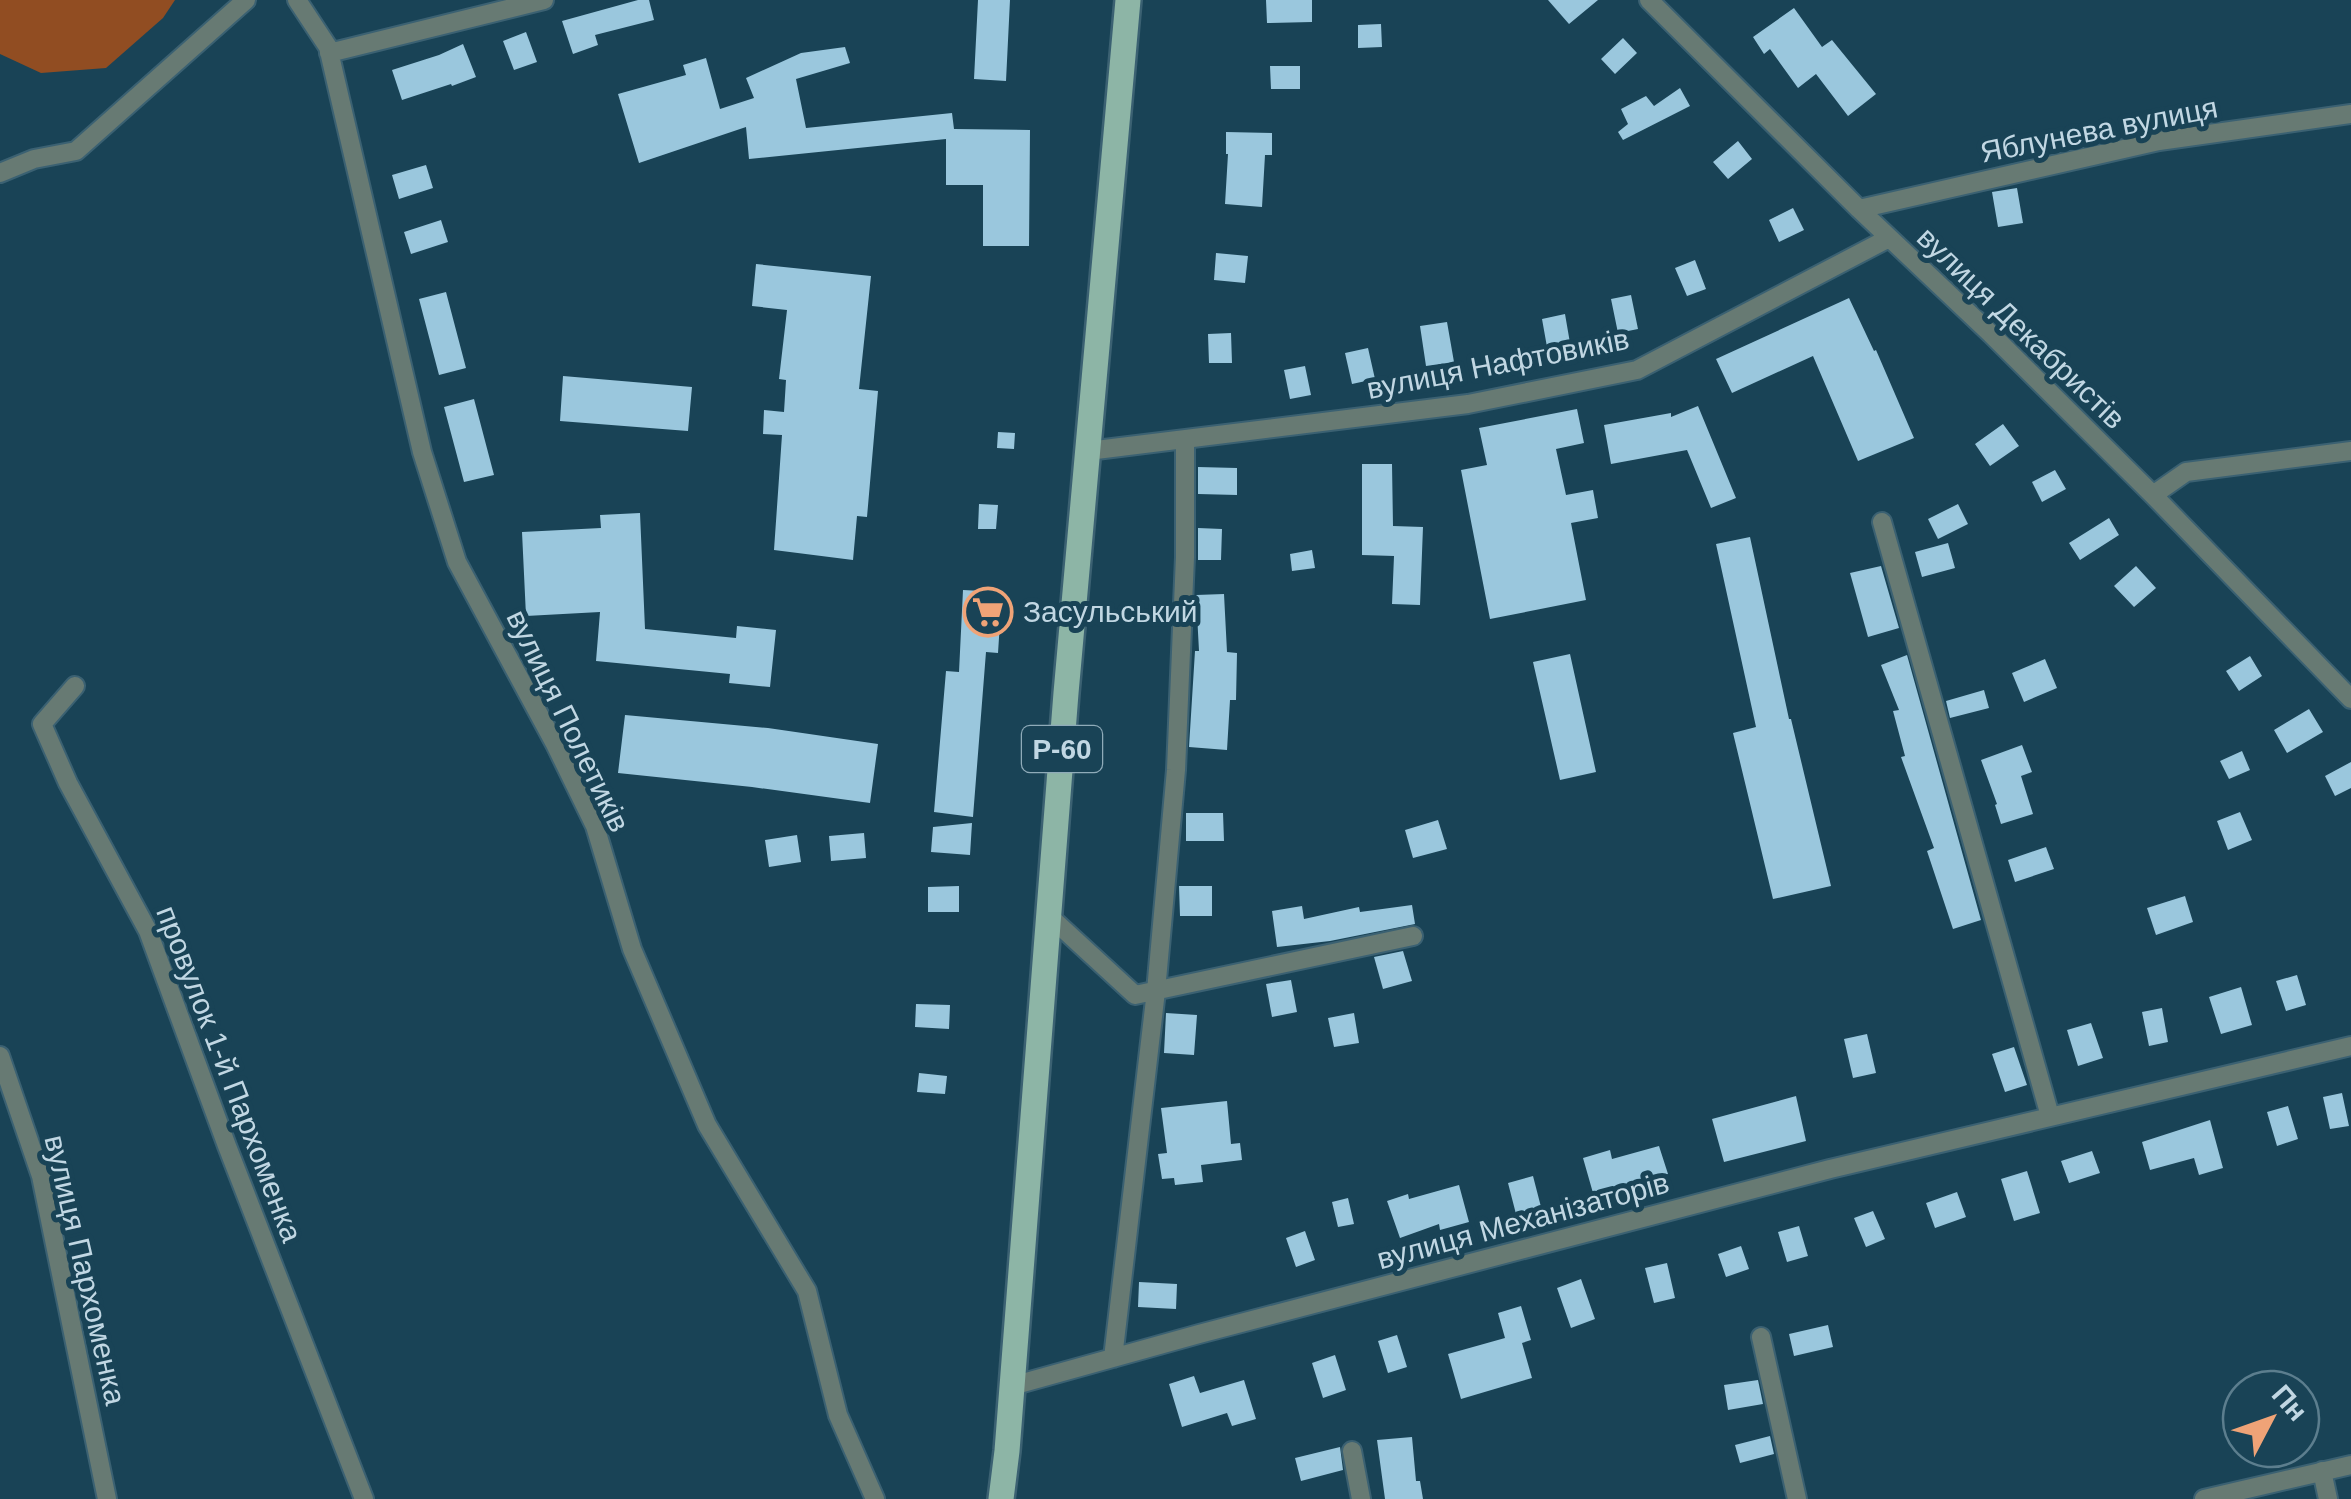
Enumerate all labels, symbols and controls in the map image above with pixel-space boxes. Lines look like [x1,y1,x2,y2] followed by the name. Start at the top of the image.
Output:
[1977,90,2220,169] street label: Яблунева вулиця
[1911,220,2132,435] street label: вулиця Декабристів
[1364,322,1632,405] street label: вулиця Нафтовиків
[962,586,1014,638] supermarket icon: Засульський
[1023,595,1198,628] place label: Засульський
[500,604,636,837] street label: вулиця Полетиків
[1022,726,1102,772] road number: Р-60
[150,901,309,1247] street label: провулок 1-й Пархоменка
[38,1132,133,1408] street label: вулиця Пархоменка
[1373,1166,1672,1275] street label: вулиця Механізаторів
[2221,1369,2321,1469] north arrow
[2266,1379,2313,1427] text: Пн

